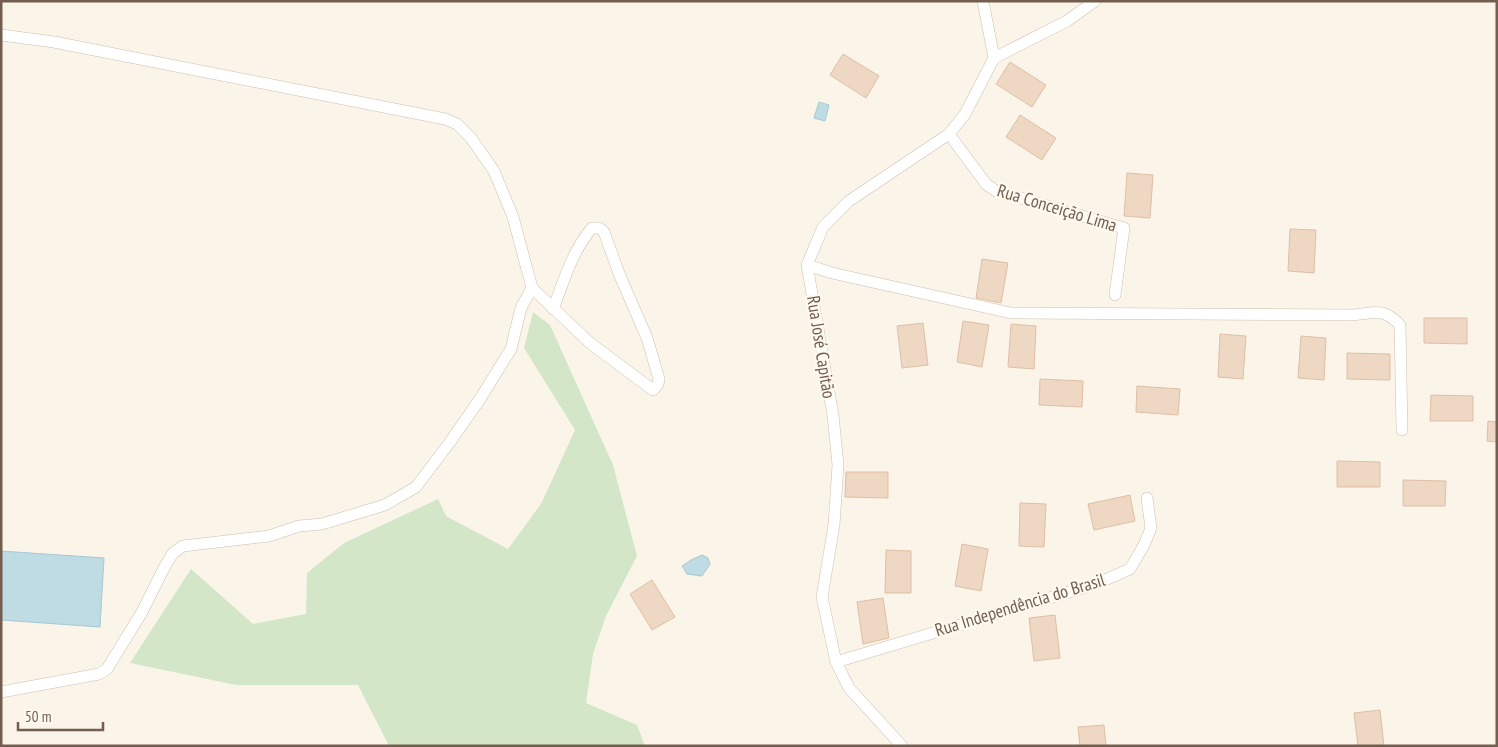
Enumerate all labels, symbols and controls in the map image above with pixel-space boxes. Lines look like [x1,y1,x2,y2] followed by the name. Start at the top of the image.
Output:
[995,178,1120,237] street label: Rua Conceição Lima
[802,294,841,400] street label: Rua José Capitão
[932,567,1108,641] street label: Rua Independência do Brasil
[18,700,102,732] scale bar
[25,707,51,726] text: 50 m

